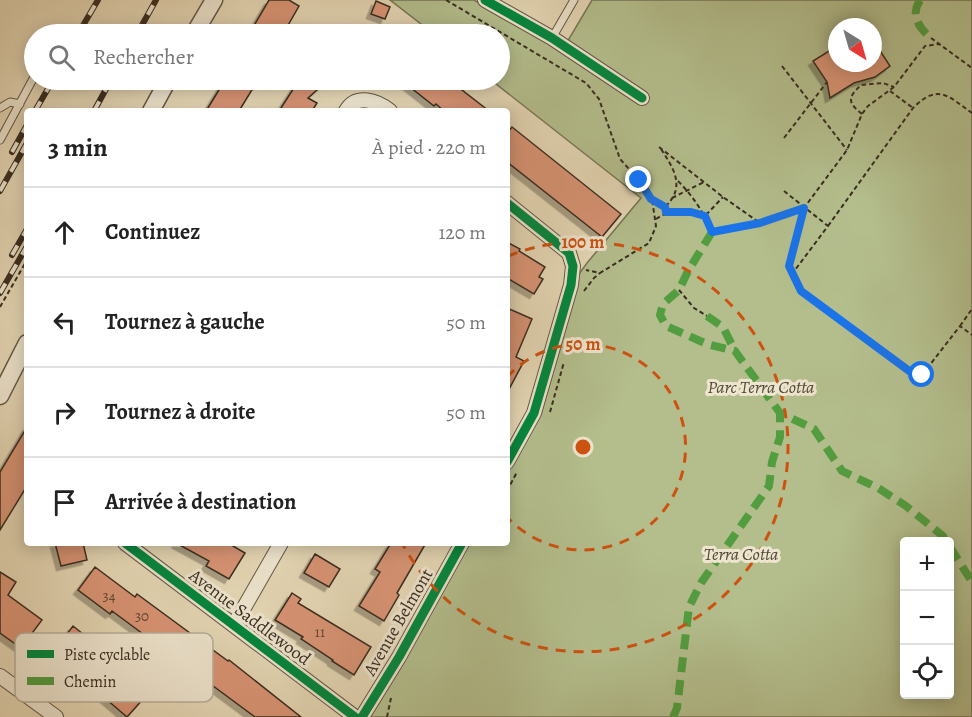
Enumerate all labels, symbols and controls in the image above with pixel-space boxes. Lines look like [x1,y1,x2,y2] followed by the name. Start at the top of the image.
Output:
[828,18,882,72] north arrow
[24,24,510,90] search box
[45,41,78,74] icon: search
[93,42,194,72] text: Rechercher
[48,130,108,165] text: 3 min
[372,134,486,161] text: À pied · 220 m
[625,166,651,192] route end
[48,216,81,249] icon: ahead
[105,217,200,247] text: Continuez
[438,219,486,246] text: 120 m
[562,230,604,254] text: 100 m
[48,306,81,339] icon: left
[105,307,265,337] text: Tournez à gauche
[446,309,486,336] text: 50 m
[566,332,600,356] text: 50 m
[908,361,934,387] route start
[708,375,814,399] park label: Parc Terra Cotta
[48,396,81,429] icon: right
[105,397,256,427] text: Tournez à droite
[446,399,486,426] text: 50 m
[573,437,593,457] centre of rings
[48,486,81,519] icon: arrive
[105,487,296,517] text: Arrivée à destination
[900,537,954,699] map controls
[900,537,954,591] button: +
[704,542,778,566] park label: Terra Cotta
[183,563,316,671] street label: Avenue Saddlewood
[357,564,438,681] street label: Avenue Belmont
[102,586,116,606] house number: 34
[900,591,954,645] button: −
[135,606,149,626] house number: 30
[315,622,325,642] house number: 11
[15,633,213,702] legend
[64,644,150,666] text: Piste cyclable
[900,645,954,699] button: locate
[64,671,117,693] text: Chemin

